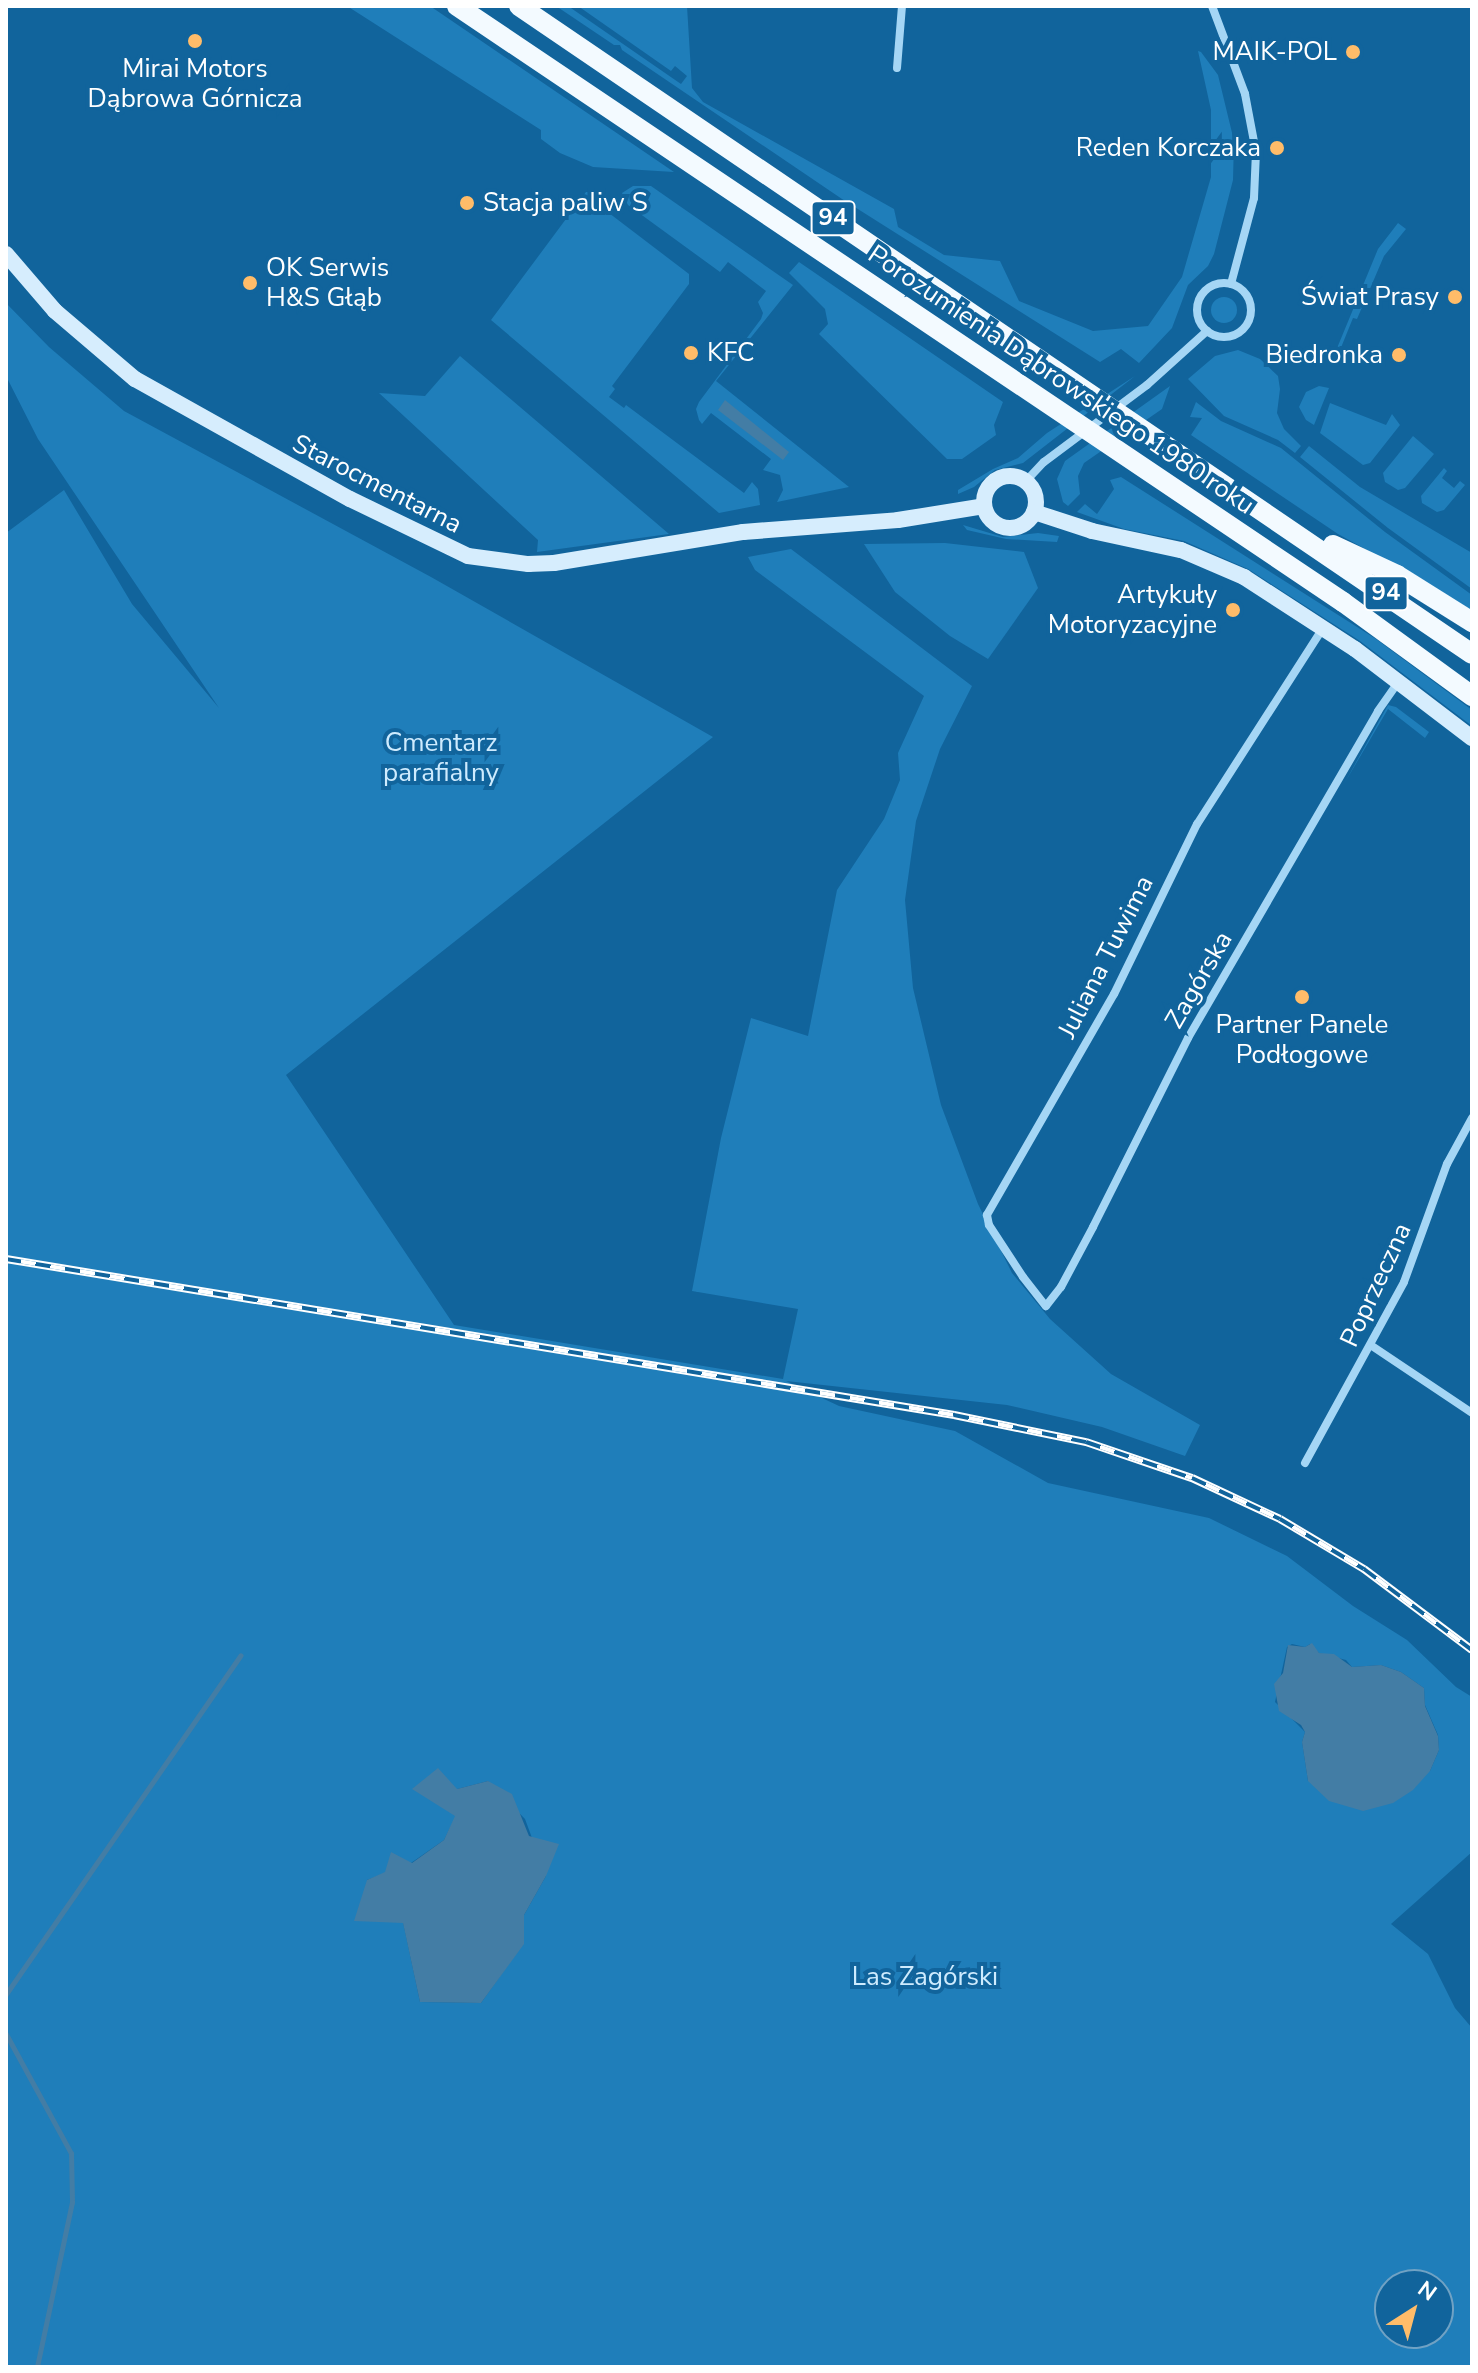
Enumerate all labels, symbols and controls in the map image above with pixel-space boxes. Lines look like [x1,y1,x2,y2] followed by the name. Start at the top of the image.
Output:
[186,32,204,50] marker: Mirai Motors Dąbrowa Górnicza
[1212,36,1337,68] place label: MAIK-POL
[1344,43,1362,61] marker: MAIK-POL
[88,53,302,114] place label: Mirai Motors Dąbrowa Górnicza
[1076,132,1261,164] place label: Reden Korczaka
[1268,139,1286,157] marker: Reden Korczaka
[483,187,648,219] place label: Stacja paliw S
[458,194,476,212] marker: Stacja paliw S
[809,198,857,238] road number: 94
[862,239,1260,521] street label: Porozumienia Dąbrowskiego 1980 roku
[266,252,389,314] place label: OK Serwis H&S Głąb
[241,274,259,292] marker: OK Serwis H&S Głąb
[1301,281,1439,313] place label: Świat Prasy
[1446,288,1464,306] marker: Świat Prasy
[707,337,755,369] place label: KFC
[1265,339,1383,371] place label: Biedronka
[682,344,700,362] marker: KFC
[1390,346,1408,364] marker: Biedronka
[287,428,467,540] street label: Starocmentarna
[1362,573,1410,613] road number: 94
[1048,579,1217,640] place label: Artykuły Motoryzacyjne
[1224,601,1242,619] marker: Artykuły Motoryzacyjne
[383,727,499,788] park label: Cmentarz parafialny
[1052,871,1160,1043] street label: Juliana Tuwima
[1159,926,1239,1034] street label: Zagórska
[1293,988,1311,1006] marker: Partner Panele Podłogowe
[1216,1009,1388,1070] place label: Partner Panele Podłogowe
[1334,1218,1418,1352] street label: Poprzeczna
[852,1961,998,1993] park label: Las Zagórski
[1374,2269,1454,2349] north arrow
[1411,2274,1442,2308] text: N

